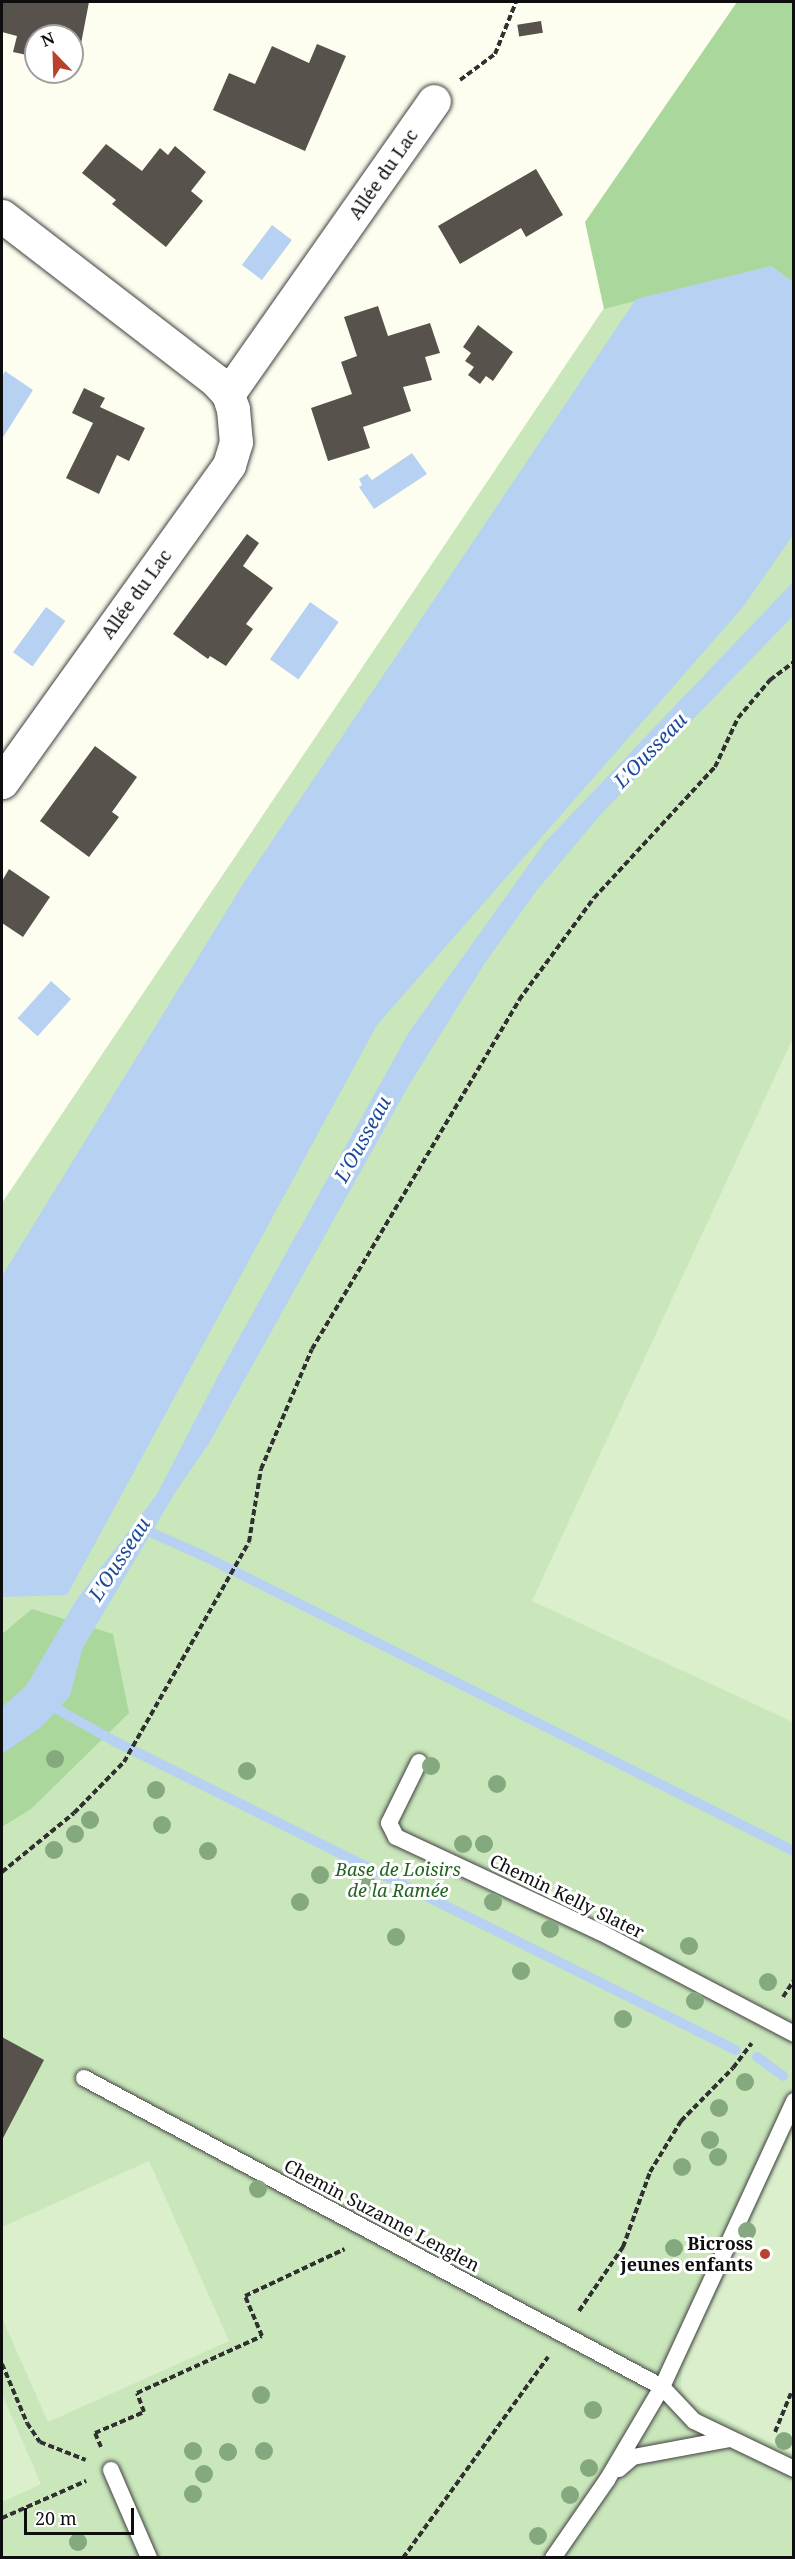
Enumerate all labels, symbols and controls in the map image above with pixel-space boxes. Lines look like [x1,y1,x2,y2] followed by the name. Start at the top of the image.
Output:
[24,24,84,84] north arrow
[38,27,58,52] text: N
[344,125,422,223] street label: Allée du Lac
[96,545,176,643] street label: Allée du Lac
[609,708,691,792] water label: L'Ousseau
[329,1092,395,1186] water label: L'Ousseau
[83,1513,155,1605] water label: L'Ousseau
[486,1849,648,1943] street label: Chemin Kelly Slater
[335,1859,461,1902] park label: Base de Loisirs de la Ramée
[281,2154,483,2276] street label: Chemin Suzanne Lenglen
[620,2233,753,2276] place label: Bicross jeunes enfants
[758,2247,772,2261] marker: Bicross jeunes enfants
[27,2496,136,2534] scale bar
[35,2506,77,2530] text: 20 m

